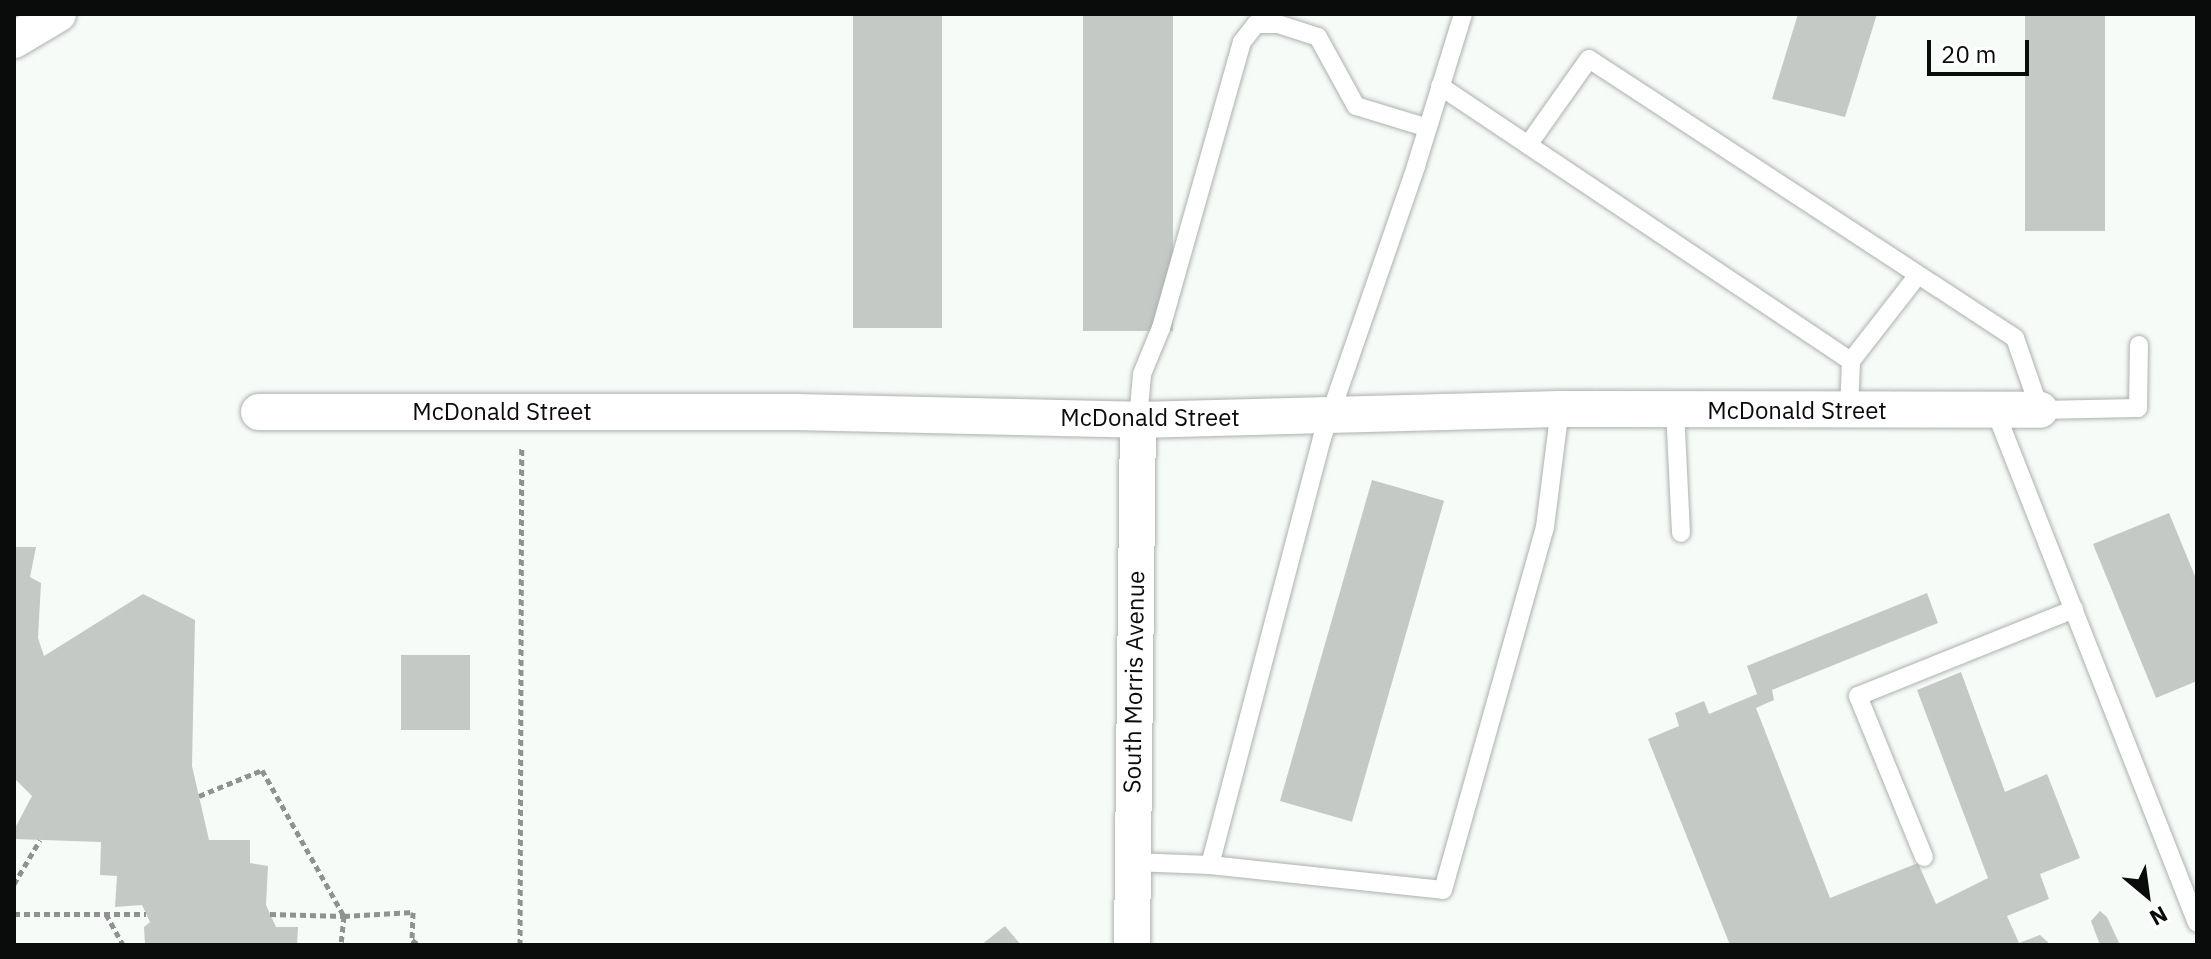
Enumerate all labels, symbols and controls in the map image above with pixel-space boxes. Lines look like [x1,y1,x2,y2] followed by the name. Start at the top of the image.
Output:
[1931,24,2033,74] scale bar
[1941,38,1996,70] text: 20 m
[1707,397,1887,425] street label: McDonald Street
[412,398,592,426] street label: McDonald Street
[1060,404,1240,432] street label: McDonald Street
[1118,570,1150,794] street label: South Morris Avenue
[2107,855,2187,935] north arrow
[2145,900,2173,933] text: N

